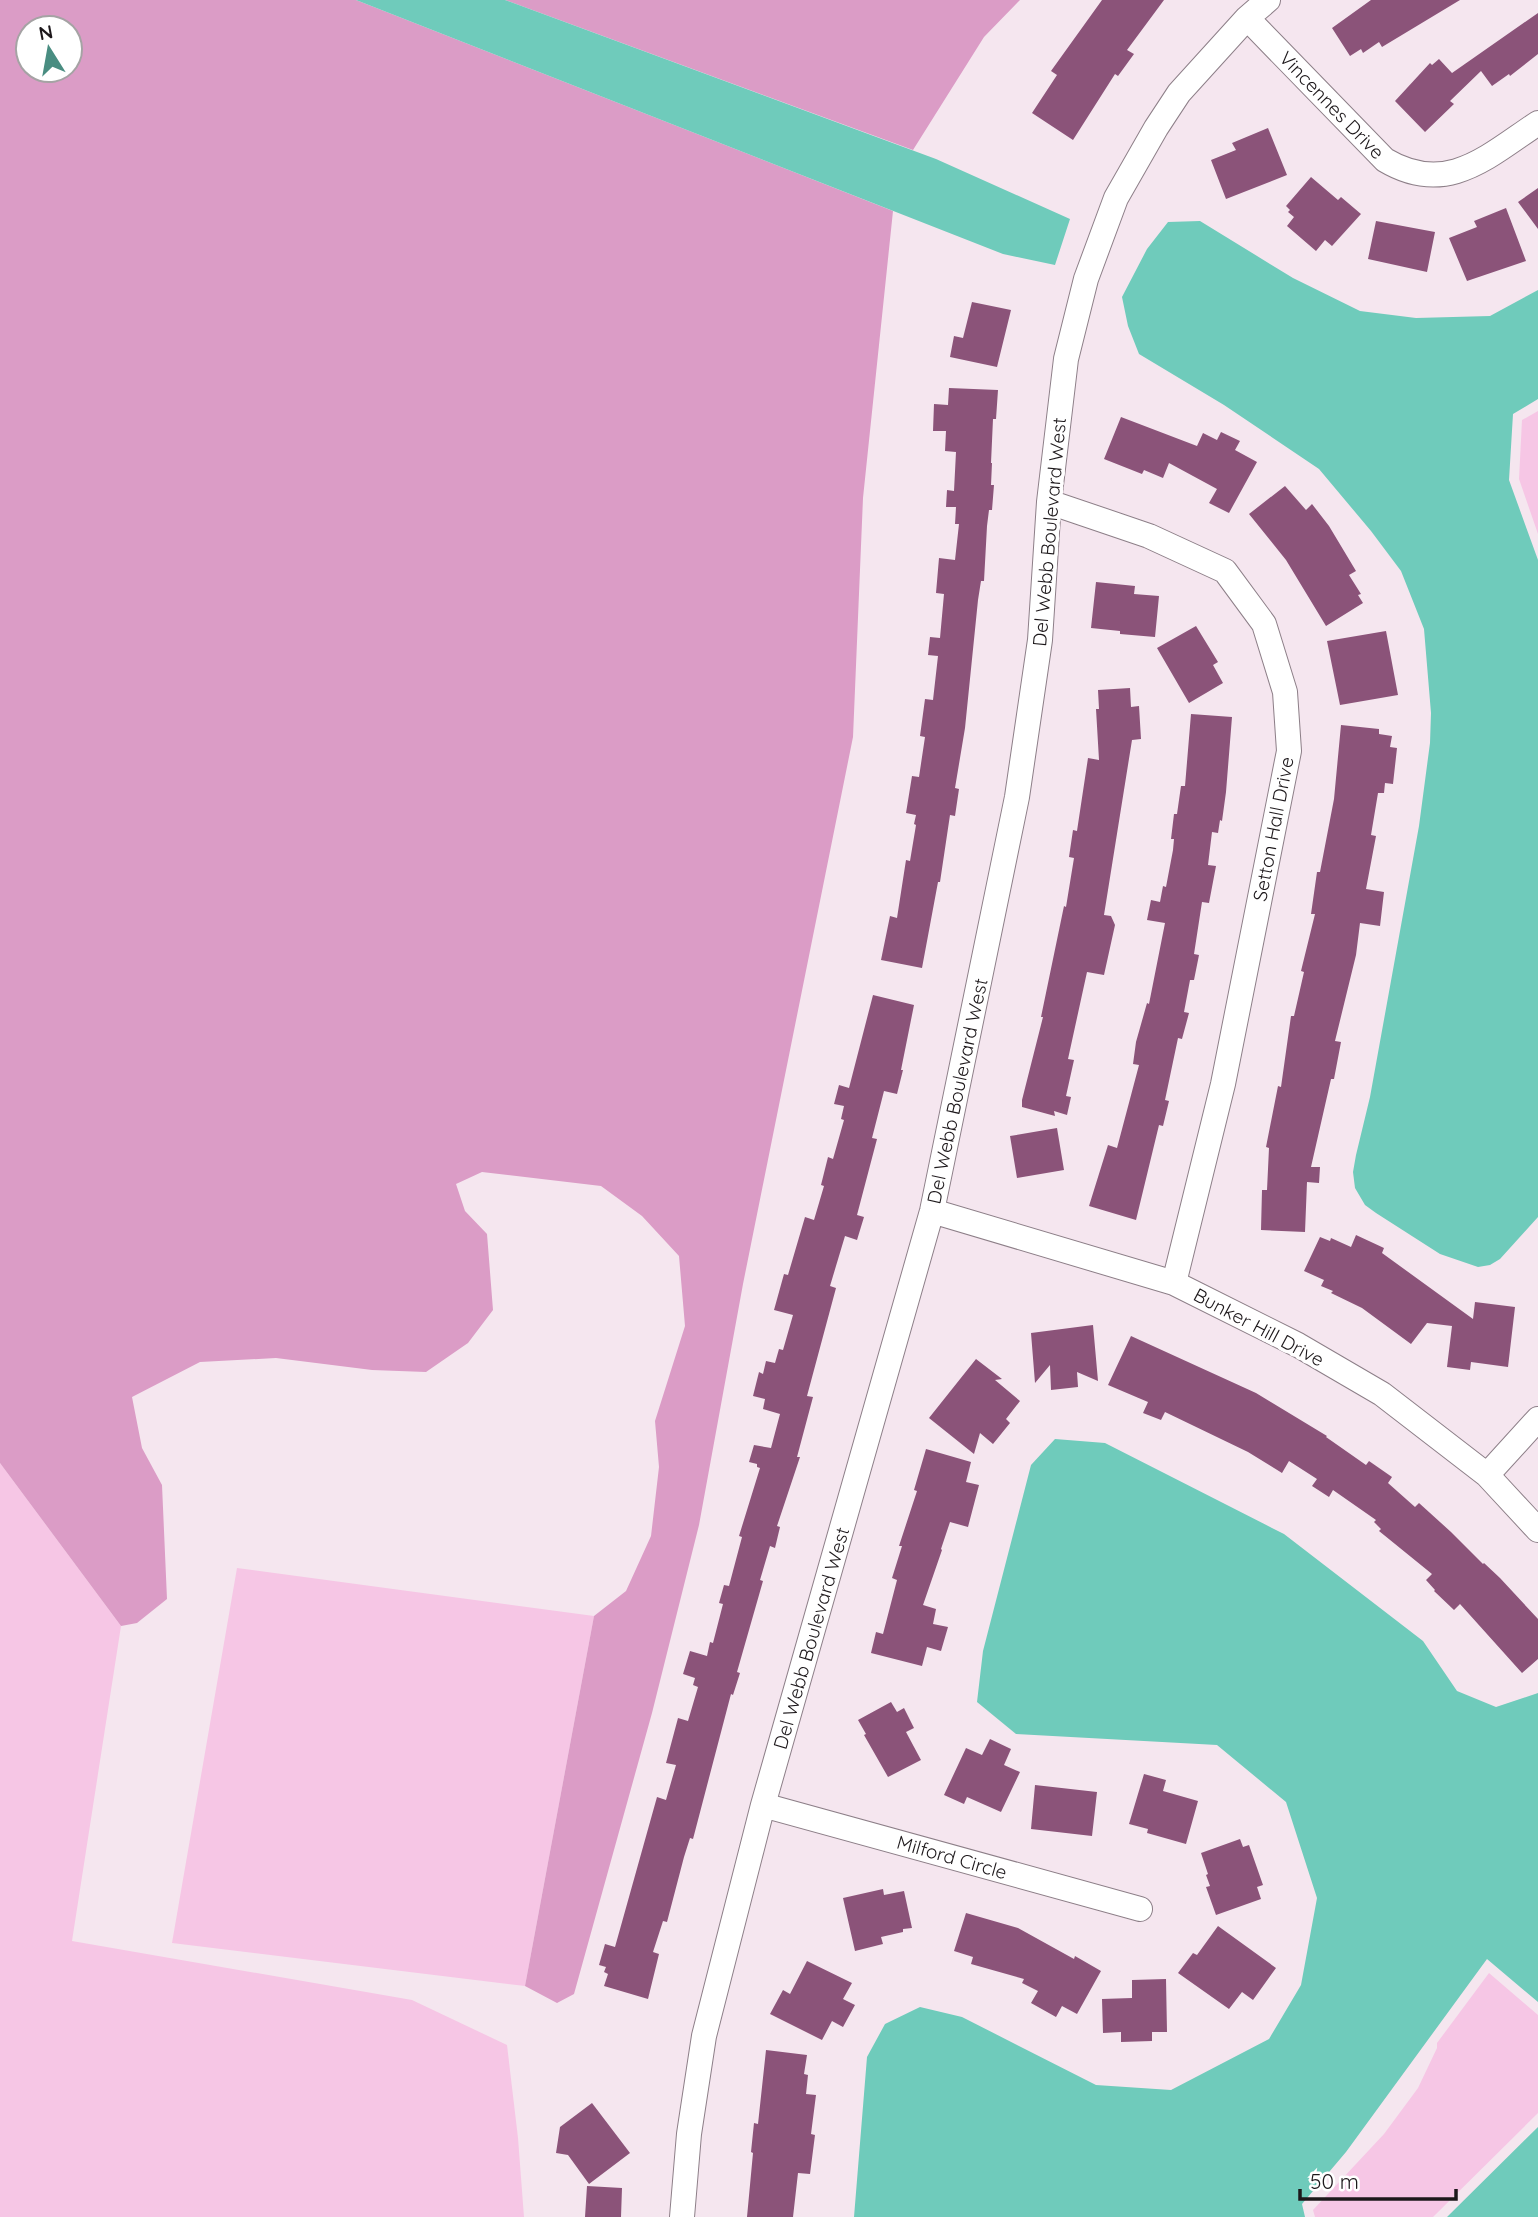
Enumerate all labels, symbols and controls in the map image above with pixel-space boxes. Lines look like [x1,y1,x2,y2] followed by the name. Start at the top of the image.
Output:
[14,14,84,84] north arrow
[37,19,55,45] text: N
[1274,46,1390,164] street label: Vincennes Drive
[1027,416,1071,648] street label: Del Webb Boulevard West
[1247,755,1299,903] street label: Setton Hall Drive
[921,976,993,1206] street label: Del Webb Boulevard West
[1190,1282,1328,1372] street label: Bunker Hill Drive
[768,1524,854,1752] street label: Del Webb Boulevard West
[894,1830,1010,1884] street label: Milford Circle
[1300,2158,1456,2202] scale bar
[1310,2168,1359,2194] text: 50 m

